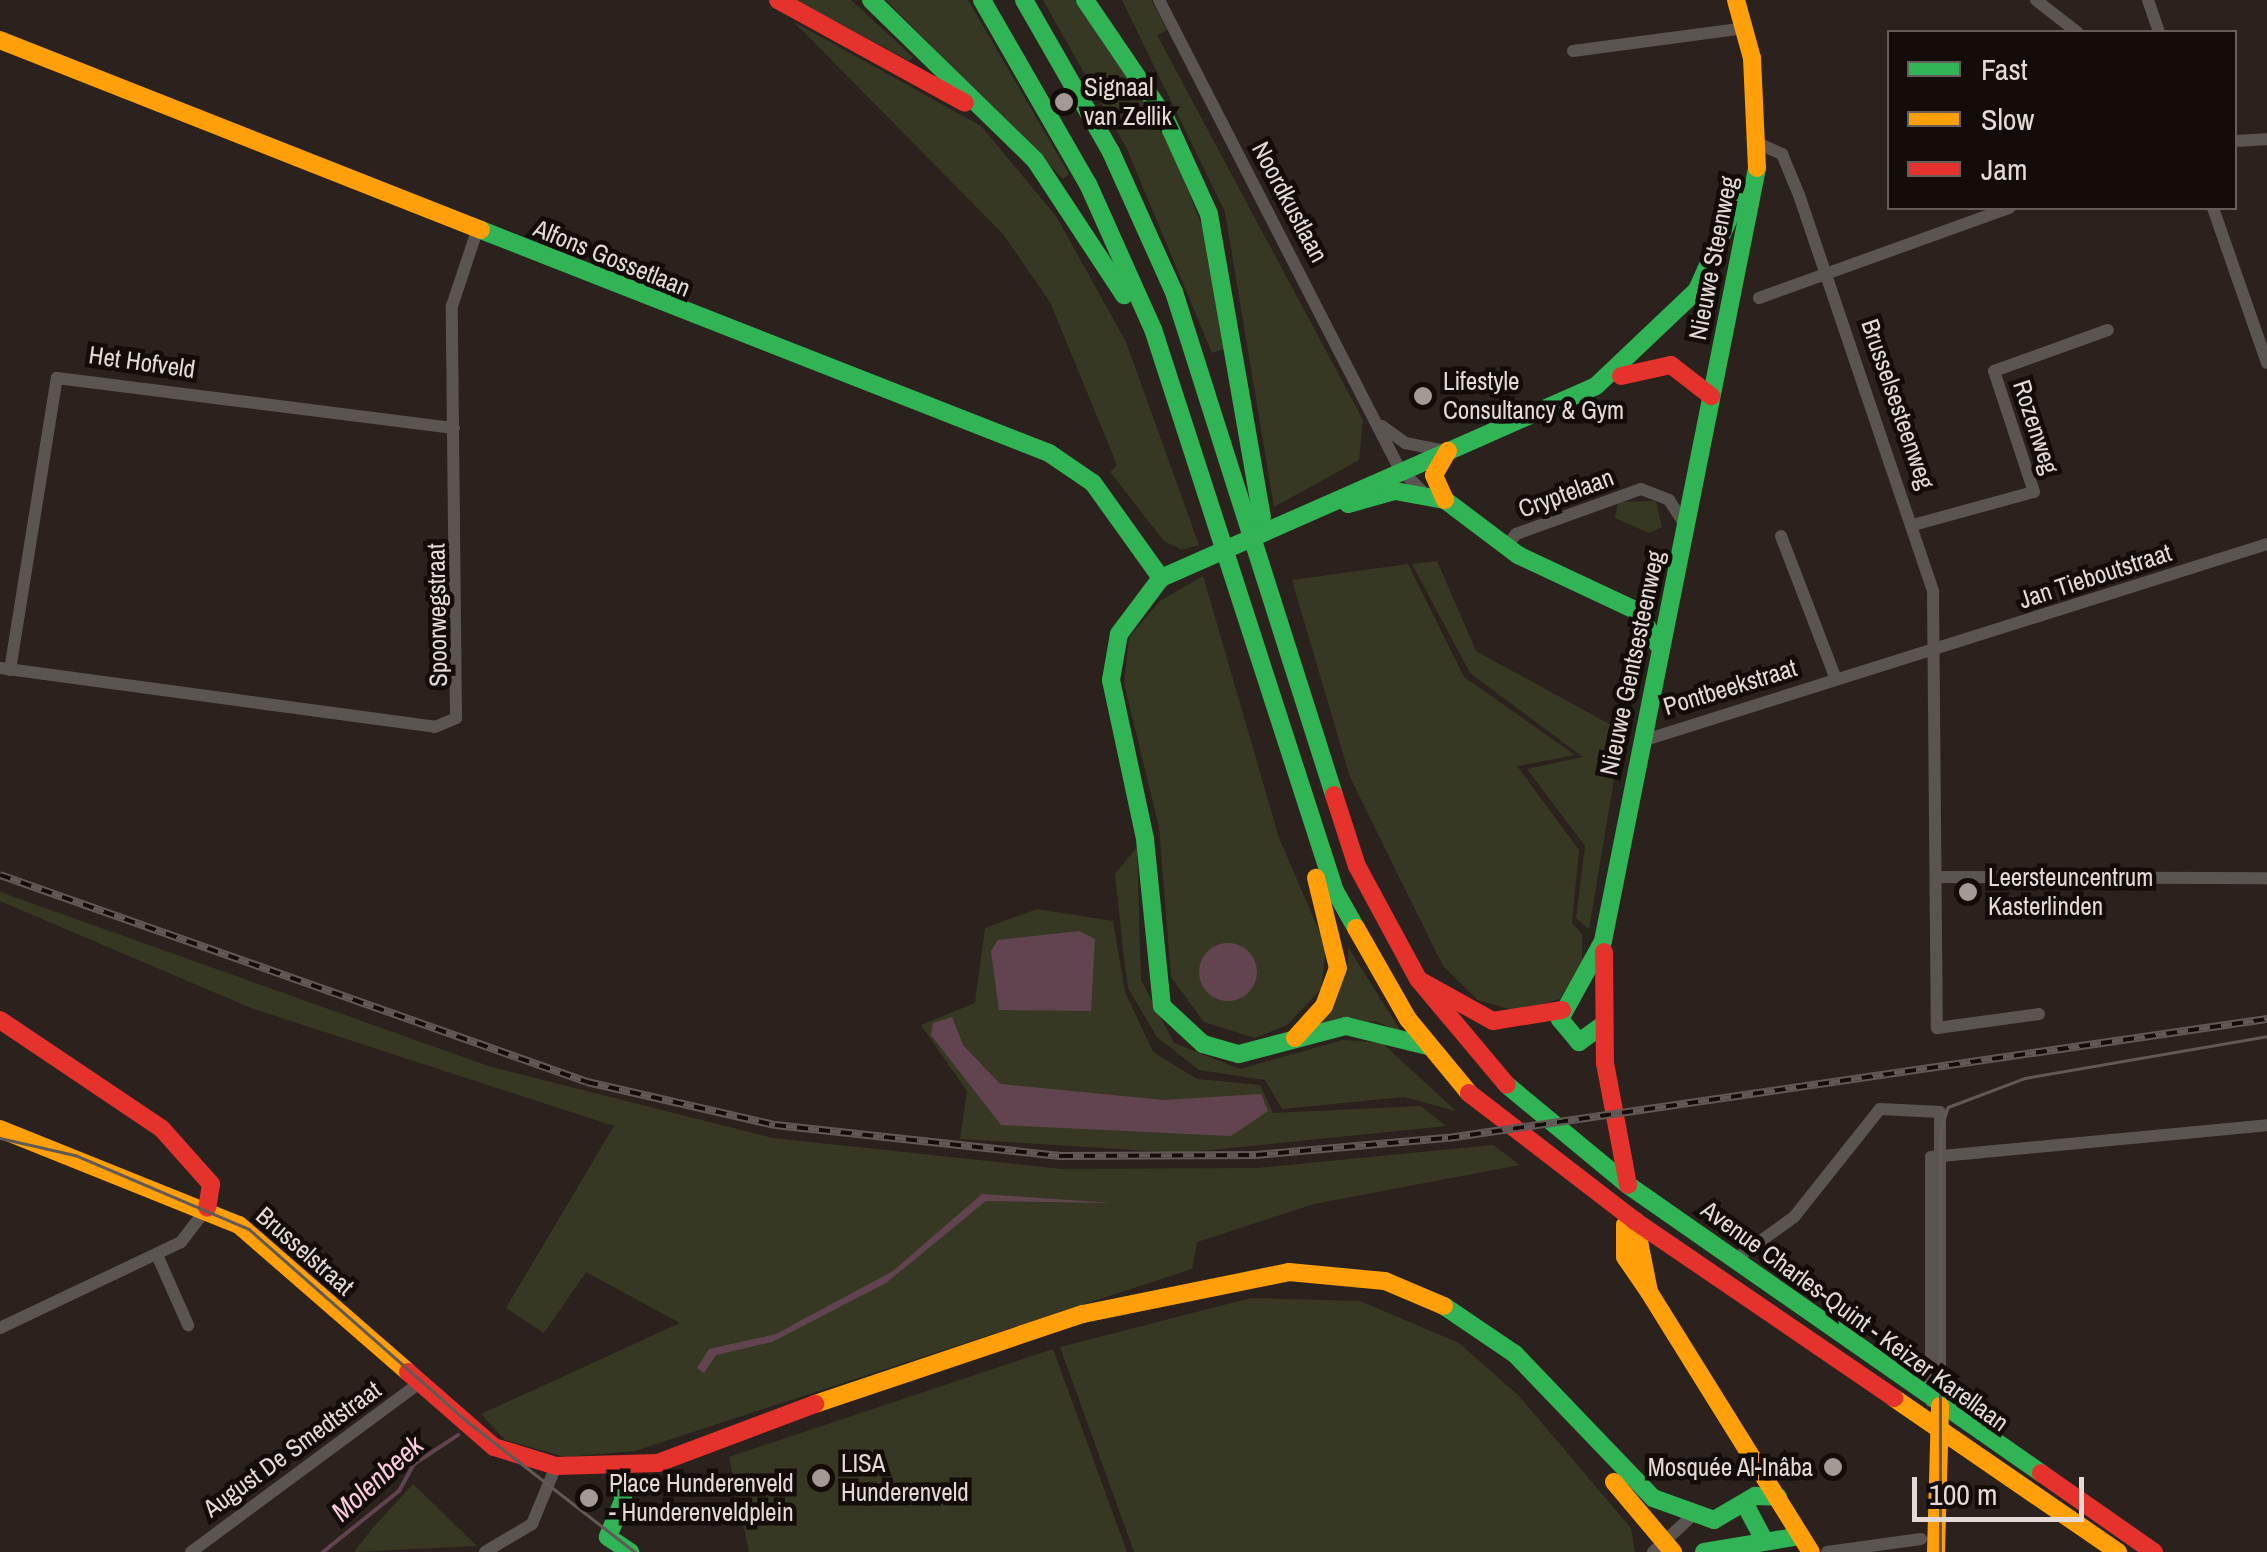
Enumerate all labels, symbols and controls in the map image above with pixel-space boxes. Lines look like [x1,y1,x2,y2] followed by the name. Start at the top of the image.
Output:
[1887,30,2237,210] legend
[1981,49,2028,89] text: Fast
[1084,73,1172,132] place label: Signaal van Zellik
[1053,91,1075,113] marker: Signaal van Zellik
[1981,99,2034,139] text: Slow
[1246,137,1334,267] street label: Noordkustlaan
[1981,149,2027,189] text: Jam
[1682,173,1744,343] street label: Nieuwe Steenweg
[529,213,695,303] street label: Alfons Gossetlaan
[1855,315,1941,493] street label: Brusselsesteenweg
[87,340,197,384] street label: Het Hofveld
[1443,367,1624,426] place label: Lifestyle Consultancy & Gym
[2007,376,2065,478] street label: Rozenweg
[1412,385,1434,407] marker: Lifestyle Consultancy & Gym
[1514,462,1618,524] street label: Cryptelaan
[2015,537,2175,615] street label: Jan Tieboutstraat
[421,543,453,687] street label: Spoorwegstraat
[1594,548,1670,778] street label: Nieuwe Gentsesteenweg
[1660,652,1800,722] street label: Pontbeekstraat
[1988,863,2153,922] place label: Leersteuncentrum Kasterlinden
[1957,881,1979,903] marker: Leersteuncentrum Kasterlinden
[1696,1194,2014,1438] street label: Avenue Charles-Quint - Keizer Karellaan
[250,1200,360,1302] street label: Brusselstraat
[197,1375,387,1523] street label: August De Smedtstraat
[324,1428,430,1528] water label: Molenbeek
[841,1449,969,1508] place label: LISA Hunderenveld
[1647,1452,1813,1482] place label: Mosquée Al-Inâba
[1822,1456,1844,1478] marker: Mosquée Al-Inâba
[1917,1457,2090,1519] scale bar
[810,1467,832,1489] marker: LISA Hunderenveld
[609,1469,794,1528] place label: Place Hunderenveld - Hunderenveldplein
[1929,1474,1997,1514] text: 100 m
[578,1487,600,1509] marker: Place Hunderenveld - Hunderenveldplein

